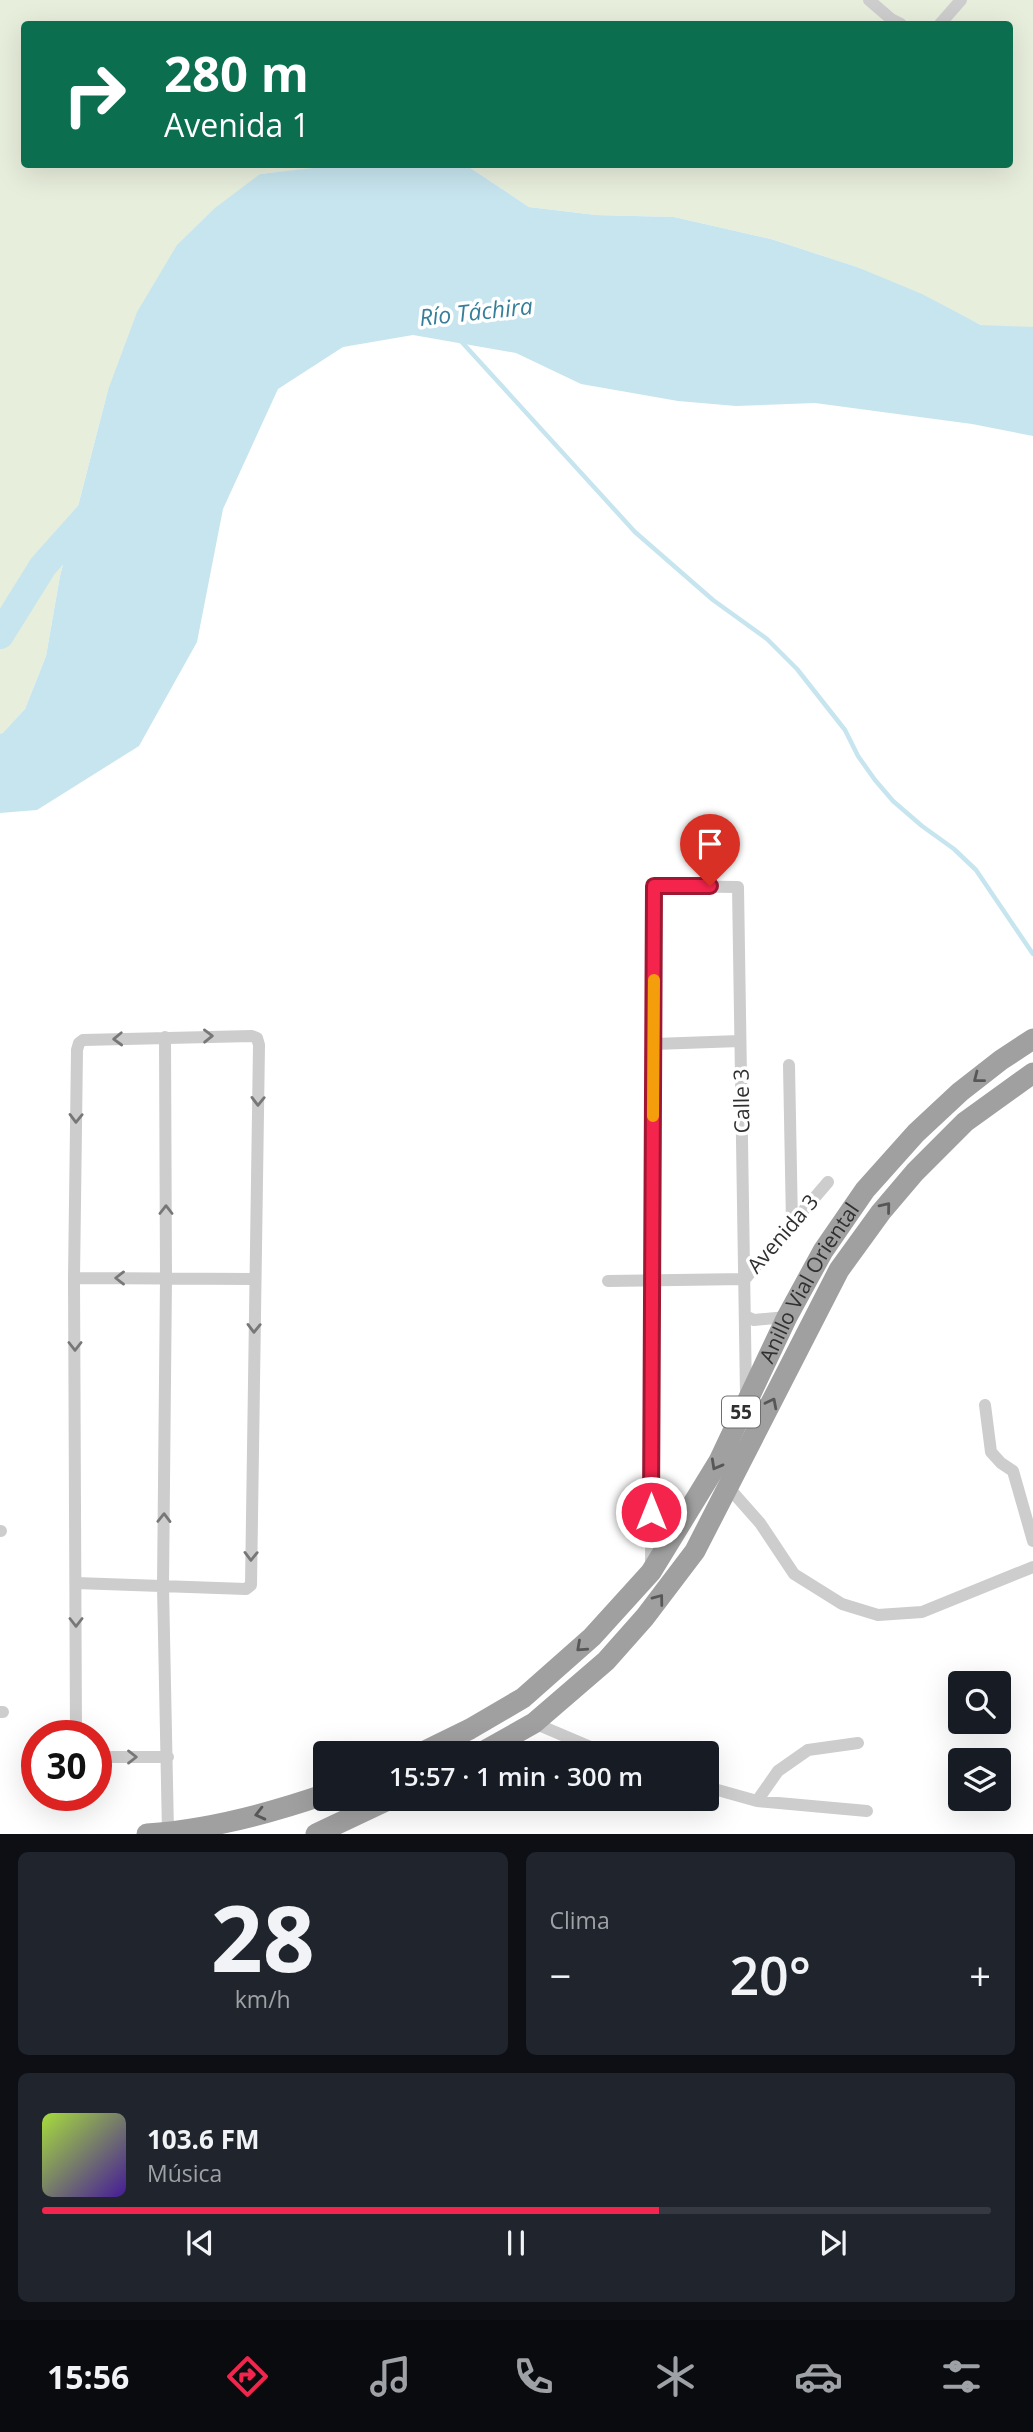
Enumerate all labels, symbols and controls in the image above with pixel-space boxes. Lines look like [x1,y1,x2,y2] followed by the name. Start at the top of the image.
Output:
[164,40,309,106] text: 280 m
[49,49,140,140] icon: right
[164,103,310,146] text: Avenida 1
[418,289,534,333] water label: Río Táchira
[680,814,740,886] pin
[691,825,729,863] icon: arrive
[203,1029,214,1044] one-way arrow
[112,1031,122,1047] one-way arrow
[726,1068,756,1134] street label: Calle 3
[973,1070,985,1083] one-way arrow
[250,1096,266,1107] one-way arrow
[68,1113,84,1124] one-way arrow
[740,1188,824,1279] street label: Avenida 3
[752,1197,865,1367] street label: Anillo Vial Oriental
[878,1202,890,1215] one-way arrow
[158,1204,174,1214] one-way arrow
[114,1270,125,1286] one-way arrow
[246,1323,262,1334] one-way arrow
[67,1341,83,1351] one-way arrow
[722,1396,760,1428] road number: 55
[764,1398,778,1410] one-way arrow
[711,1458,724,1471] one-way arrow
[614,1475,688,1549] position arrow
[156,1512,171,1523] one-way arrow
[243,1551,259,1561] one-way arrow
[651,1595,663,1607] one-way arrow
[68,1617,84,1628] one-way arrow
[576,1639,589,1651] one-way arrow
[948,1671,1011,1811] map controls
[948,1671,1011,1734] button: search
[21,1720,112,1811] speed limit sign: 30
[948,1748,1011,1811] button: layers
[127,1749,138,1765] one-way arrow
[389,1758,643,1794] text: 15:57 · 1 min · 300 m
[254,1806,266,1820] one-way arrow
[211,1875,315,1999] text: 28
[550,1904,610,1936] text: Clima
[729,1939,811,2010] text: 20°
[550,1949,571,2001] text: −
[969,1949,991,2001] text: +
[235,1983,291,2015] text: km/h
[147,2121,259,2157] text: 103.6 FM
[147,2157,222,2189] text: Música
[181,2224,219,2262] icon: previous
[497,2224,535,2262] icon: pause
[814,2224,852,2262] icon: next
[223,2352,272,2401] icon: directions
[366,2352,415,2401] icon: music
[509,2352,558,2401] icon: phone
[651,2352,700,2401] icon: climate
[794,2352,843,2401] icon: car
[937,2352,986,2401] icon: filters
[47,2355,129,2398] text: 15:56

